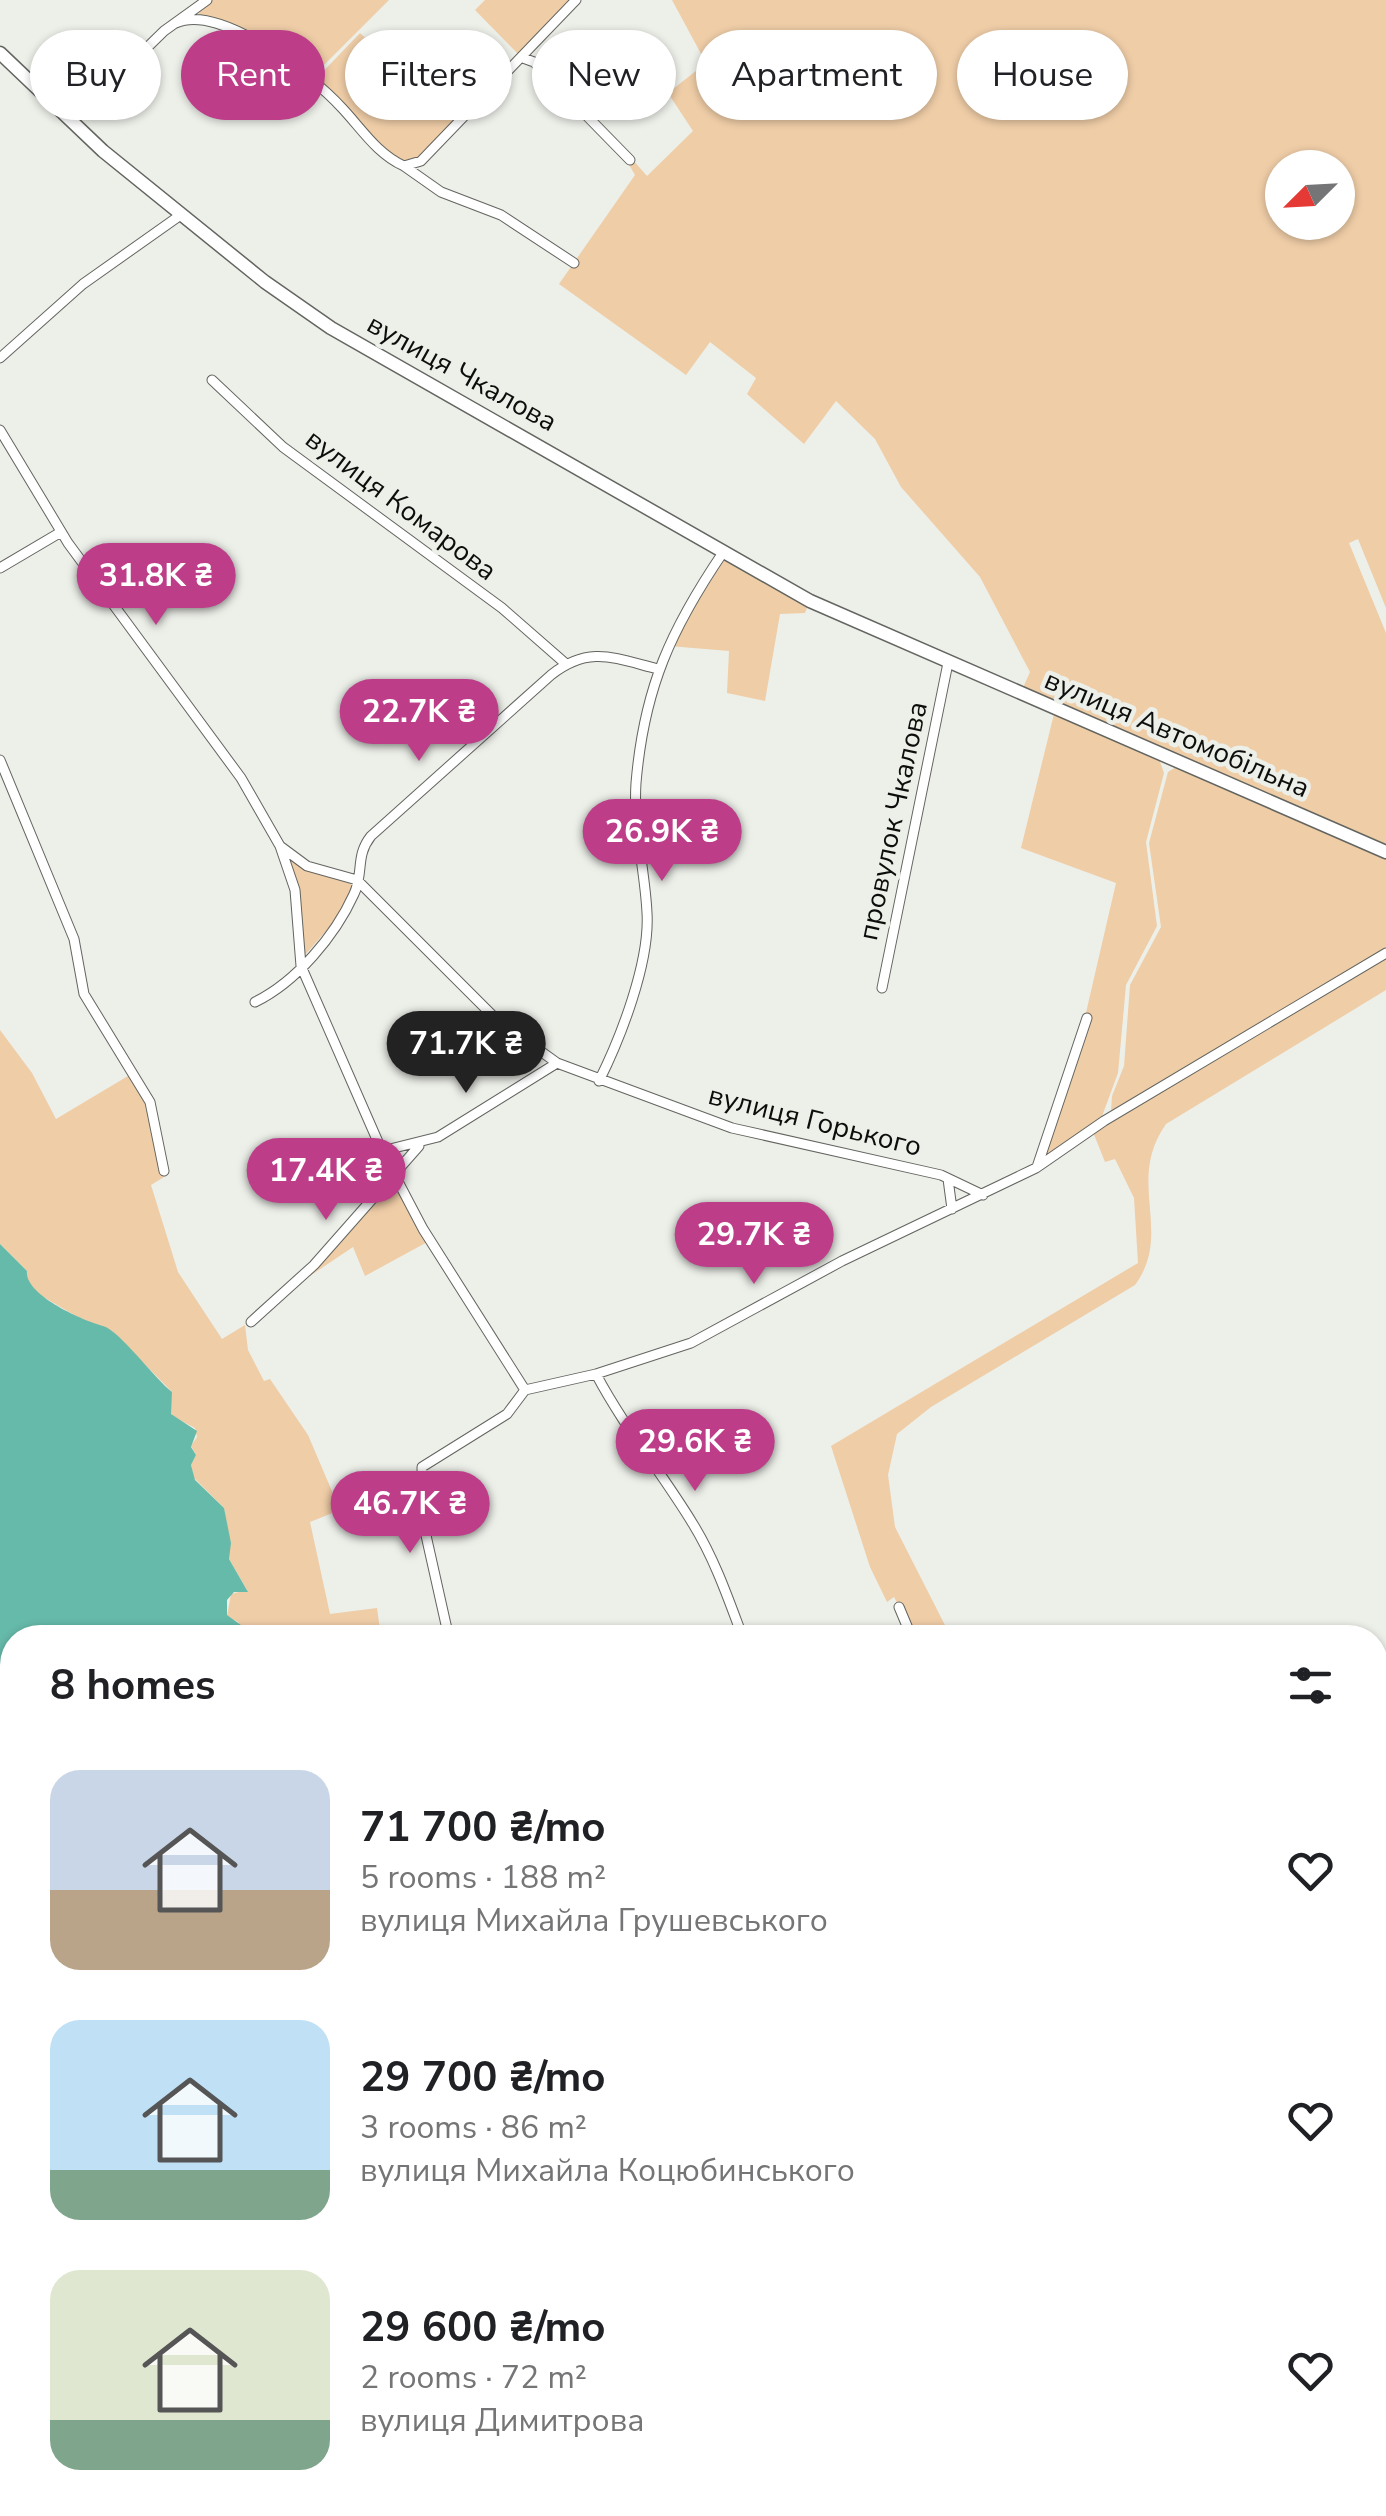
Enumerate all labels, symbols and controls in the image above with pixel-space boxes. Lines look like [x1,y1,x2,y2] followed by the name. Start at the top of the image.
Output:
[30,30,161,120] chip: Buy
[181,30,325,120] chip: Rent
[345,30,512,120] chip: Filters
[532,30,676,120] chip: New
[696,30,937,120] chip: Apartment
[957,30,1128,120] chip: House
[1265,150,1355,240] north arrow
[1265,150,1355,240] map controls
[360,305,564,441] street label: вулиця Чкалова
[297,420,505,590] street label: вулиця Комарова
[64,543,248,628] pin: 31.8K ₴
[99,554,213,597] text: 31.8K ₴
[1039,661,1315,807] street label: вулиця Автомобільна
[327,679,511,764] pin: 22.7K ₴
[362,690,476,733] text: 22.7K ₴
[849,698,937,944] street label: провулок Чкалова
[570,799,754,884] pin: 26.9K ₴
[605,810,719,853] text: 26.9K ₴
[374,1011,558,1096] pin: 71.7K ₴
[409,1022,523,1065] text: 71.7K ₴
[704,1076,926,1166] street label: вулиця Горького
[234,1138,418,1223] pin: 17.4K ₴
[269,1149,383,1192] text: 17.4K ₴
[662,1202,846,1287] pin: 29.7K ₴
[697,1213,811,1256] text: 29.7K ₴
[603,1409,787,1494] pin: 29.6K ₴
[638,1420,752,1463] text: 29.6K ₴
[318,1471,502,1556] pin: 46.7K ₴
[353,1482,467,1525] text: 46.7K ₴
[50,1657,215,1714] text: 8 homes
[1283,1658,1338,1713] icon: filters
[360,1799,606,1856] text: 71 700 ₴/mo
[130,1810,250,1930] icon: home
[1283,1843,1338,1898] icon: heart
[360,1856,606,1899] text: 5 rooms · 188 m²
[360,1899,828,1942] text: вулиця Михайла Грушевського
[360,2049,606,2106] text: 29 700 ₴/mo
[130,2060,250,2180] icon: home
[1283,2093,1338,2148] icon: heart
[360,2106,587,2149] text: 3 rooms · 86 m²
[360,2149,855,2192] text: вулиця Михайла Коцюбинського
[360,2299,606,2356] text: 29 600 ₴/mo
[130,2310,250,2430] icon: home
[1283,2343,1338,2398] icon: heart
[360,2356,587,2399] text: 2 rooms · 72 m²
[360,2399,644,2442] text: вулиця Димитрова

